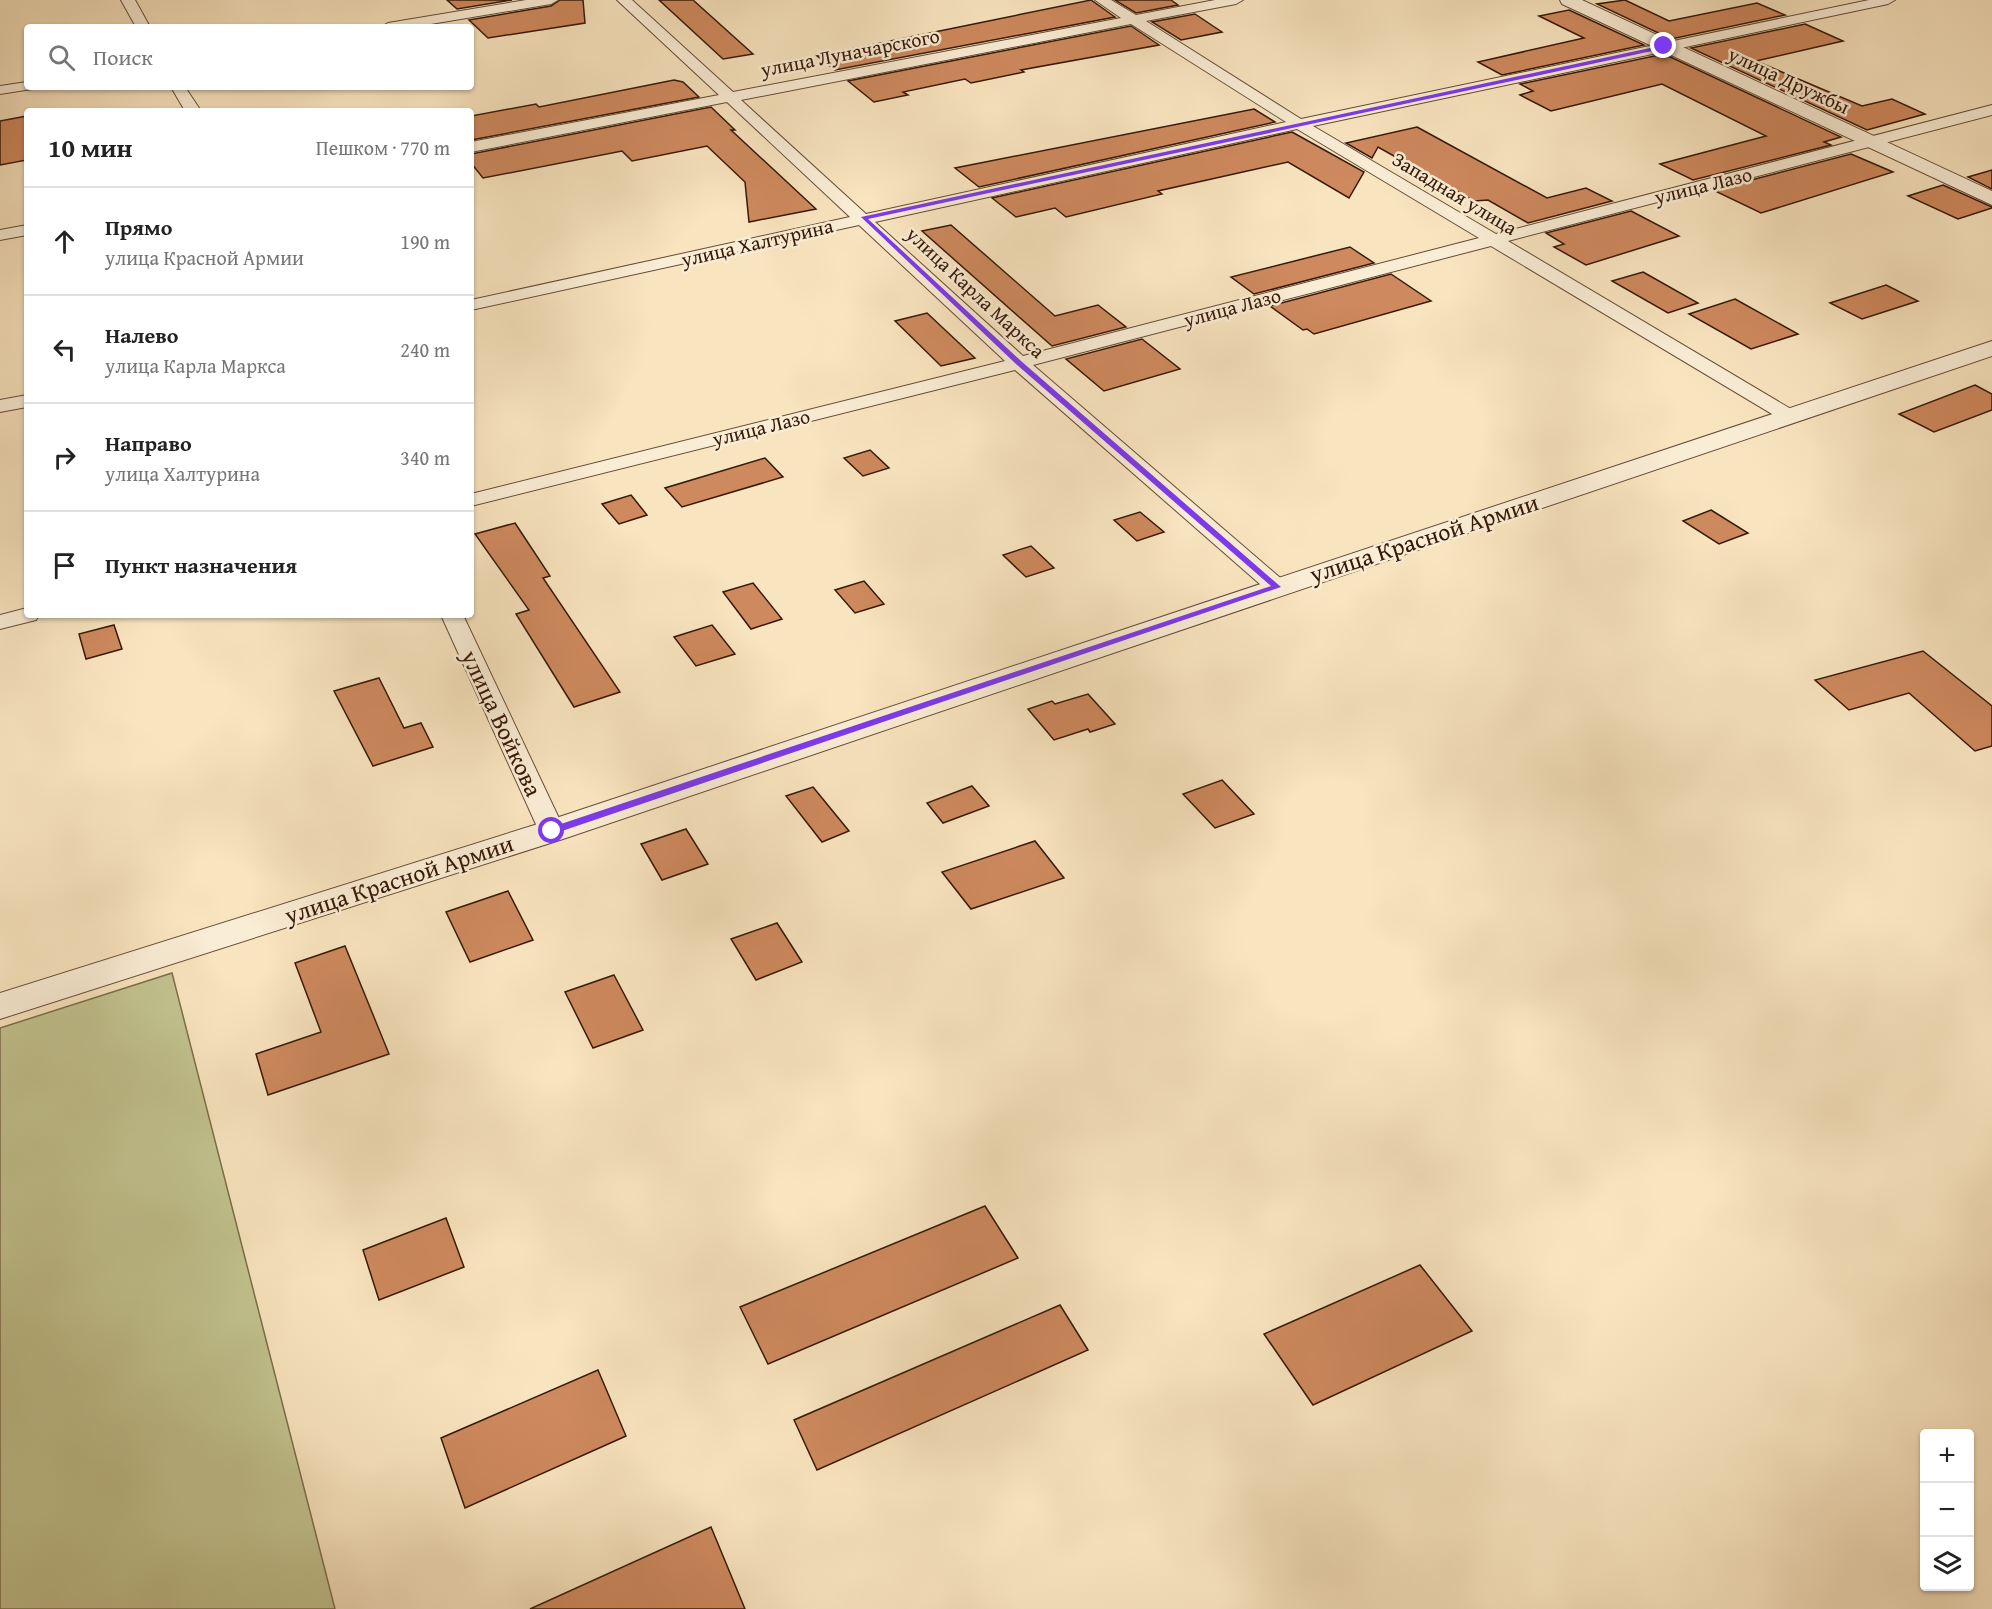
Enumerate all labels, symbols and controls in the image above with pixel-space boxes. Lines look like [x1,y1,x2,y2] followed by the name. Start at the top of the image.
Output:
[757,20,942,84] street label: улица Луначарского
[24,24,474,90] search box
[1650,32,1676,58] route end
[1723,39,1855,121] street label: улица Дружбы
[45,41,78,74] icon: search
[93,41,153,73] text: Поиск
[48,128,133,167] text: 10 мин
[316,133,450,162] text: Пешком · 770 m
[1387,144,1523,242] street label: Западная улица
[1650,159,1755,211] street label: улица Лазо
[677,210,836,274] street label: улица Халтурина
[105,211,172,243] text: Прямо
[899,219,1052,365] street label: улица Карла Маркса
[48,225,81,258] icon: ahead
[400,227,450,256] text: 190 m
[105,243,304,272] text: улица Красной Армии
[1179,280,1284,334] street label: улица Лазо
[105,319,178,351] text: Налево
[48,333,81,366] icon: left
[400,335,450,364] text: 240 m
[105,351,286,380] text: улица Карла Маркса
[708,401,813,453] street label: улица Лазо
[105,427,192,459] text: Направо
[48,441,81,474] icon: right
[400,443,450,472] text: 340 m
[105,459,260,488] text: улица Халтурина
[1304,484,1543,592] street label: улица Красной Армии
[48,549,81,582] icon: arrive
[105,549,297,581] text: Пункт назначения
[452,643,552,803] street label: улица Войкова
[538,817,564,843] route start
[279,825,518,933] street label: улица Красной Армии
[1920,1429,1974,1591] map controls
[1920,1429,1974,1483] button: +
[1920,1483,1974,1537] button: −
[1920,1537,1974,1591] button: layers

